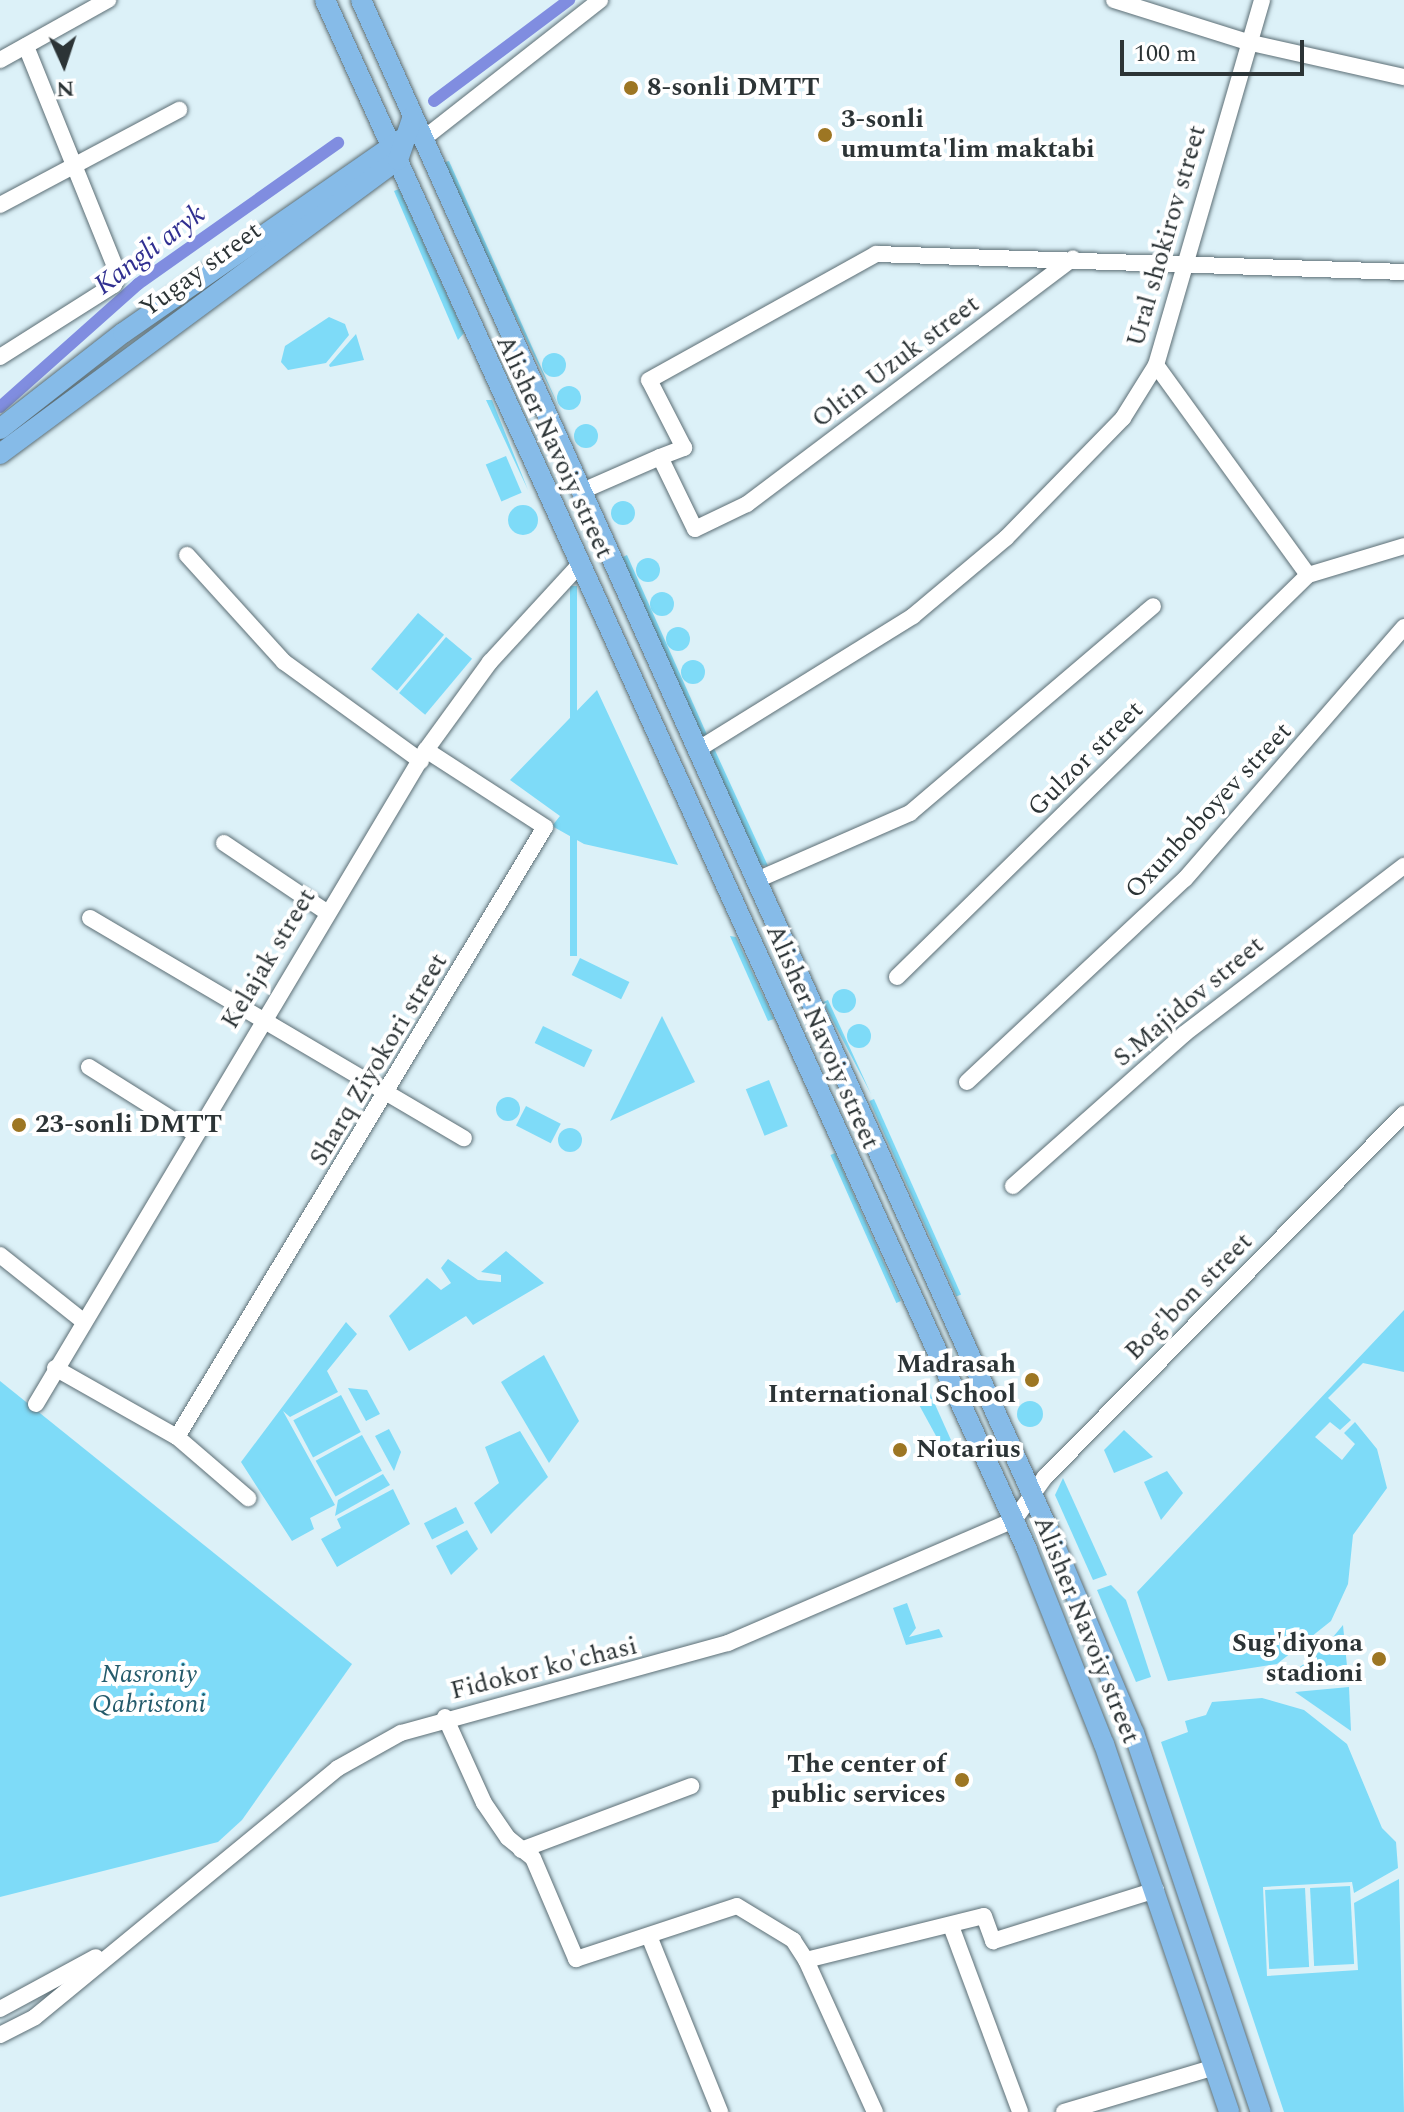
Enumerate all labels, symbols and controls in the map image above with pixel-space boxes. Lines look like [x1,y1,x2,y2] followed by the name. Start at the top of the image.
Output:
[24,24,104,104] north arrow
[1124,24,1308,74] scale bar
[1134,36,1197,72] text: 100 m
[55,72,75,105] text: N
[647,72,820,104] place label: 8-sonli DMTT
[622,79,640,97] marker: 8-sonli DMTT
[841,104,1095,166] place label: 3-sonli umumta'lim maktabi
[1120,122,1214,350] street label: Ural shokirov street
[816,126,834,144] marker: 3-sonli umumta'lim maktabi
[88,197,212,303] water label: Kangli aryk
[134,215,268,325] street label: Yugay street
[806,289,986,435] street label: Oltin Uzuk street
[489,330,619,564] street label: Alisher Navoiy street
[1022,695,1150,823] street label: Gulzor street
[1119,716,1299,906] street label: Oxunboboyev street
[215,883,323,1035] street label: Kelajak street
[758,920,886,1154] street label: Alisher Navoiy street
[1107,930,1271,1074] street label: S.Majidov street
[303,948,455,1172] street label: Sharq Ziyokori street
[35,1109,222,1141] place label: 23-sonli DMTT
[10,1116,28,1134] marker: 23-sonli DMTT
[1119,1227,1259,1367] street label: Bog'bon street
[768,1349,1016,1410] place label: Madrasah International School
[1023,1371,1041,1389] marker: Madrasah International School
[916,1434,1021,1466] place label: Notarius
[891,1441,909,1459] marker: Notarius
[1026,1512,1146,1748] street label: Alisher Navoiy street
[1232,1628,1363,1690] place label: Sug'diyona stadioni
[447,1631,641,1707] street label: Fidokor ko'chasi
[1370,1650,1388,1668] marker: Sug'diyona stadioni
[92,1659,206,1720] park label: Nasroniy Qabristoni
[771,1749,946,1810] place label: The center of public services
[953,1771,971,1789] marker: The center of public services

